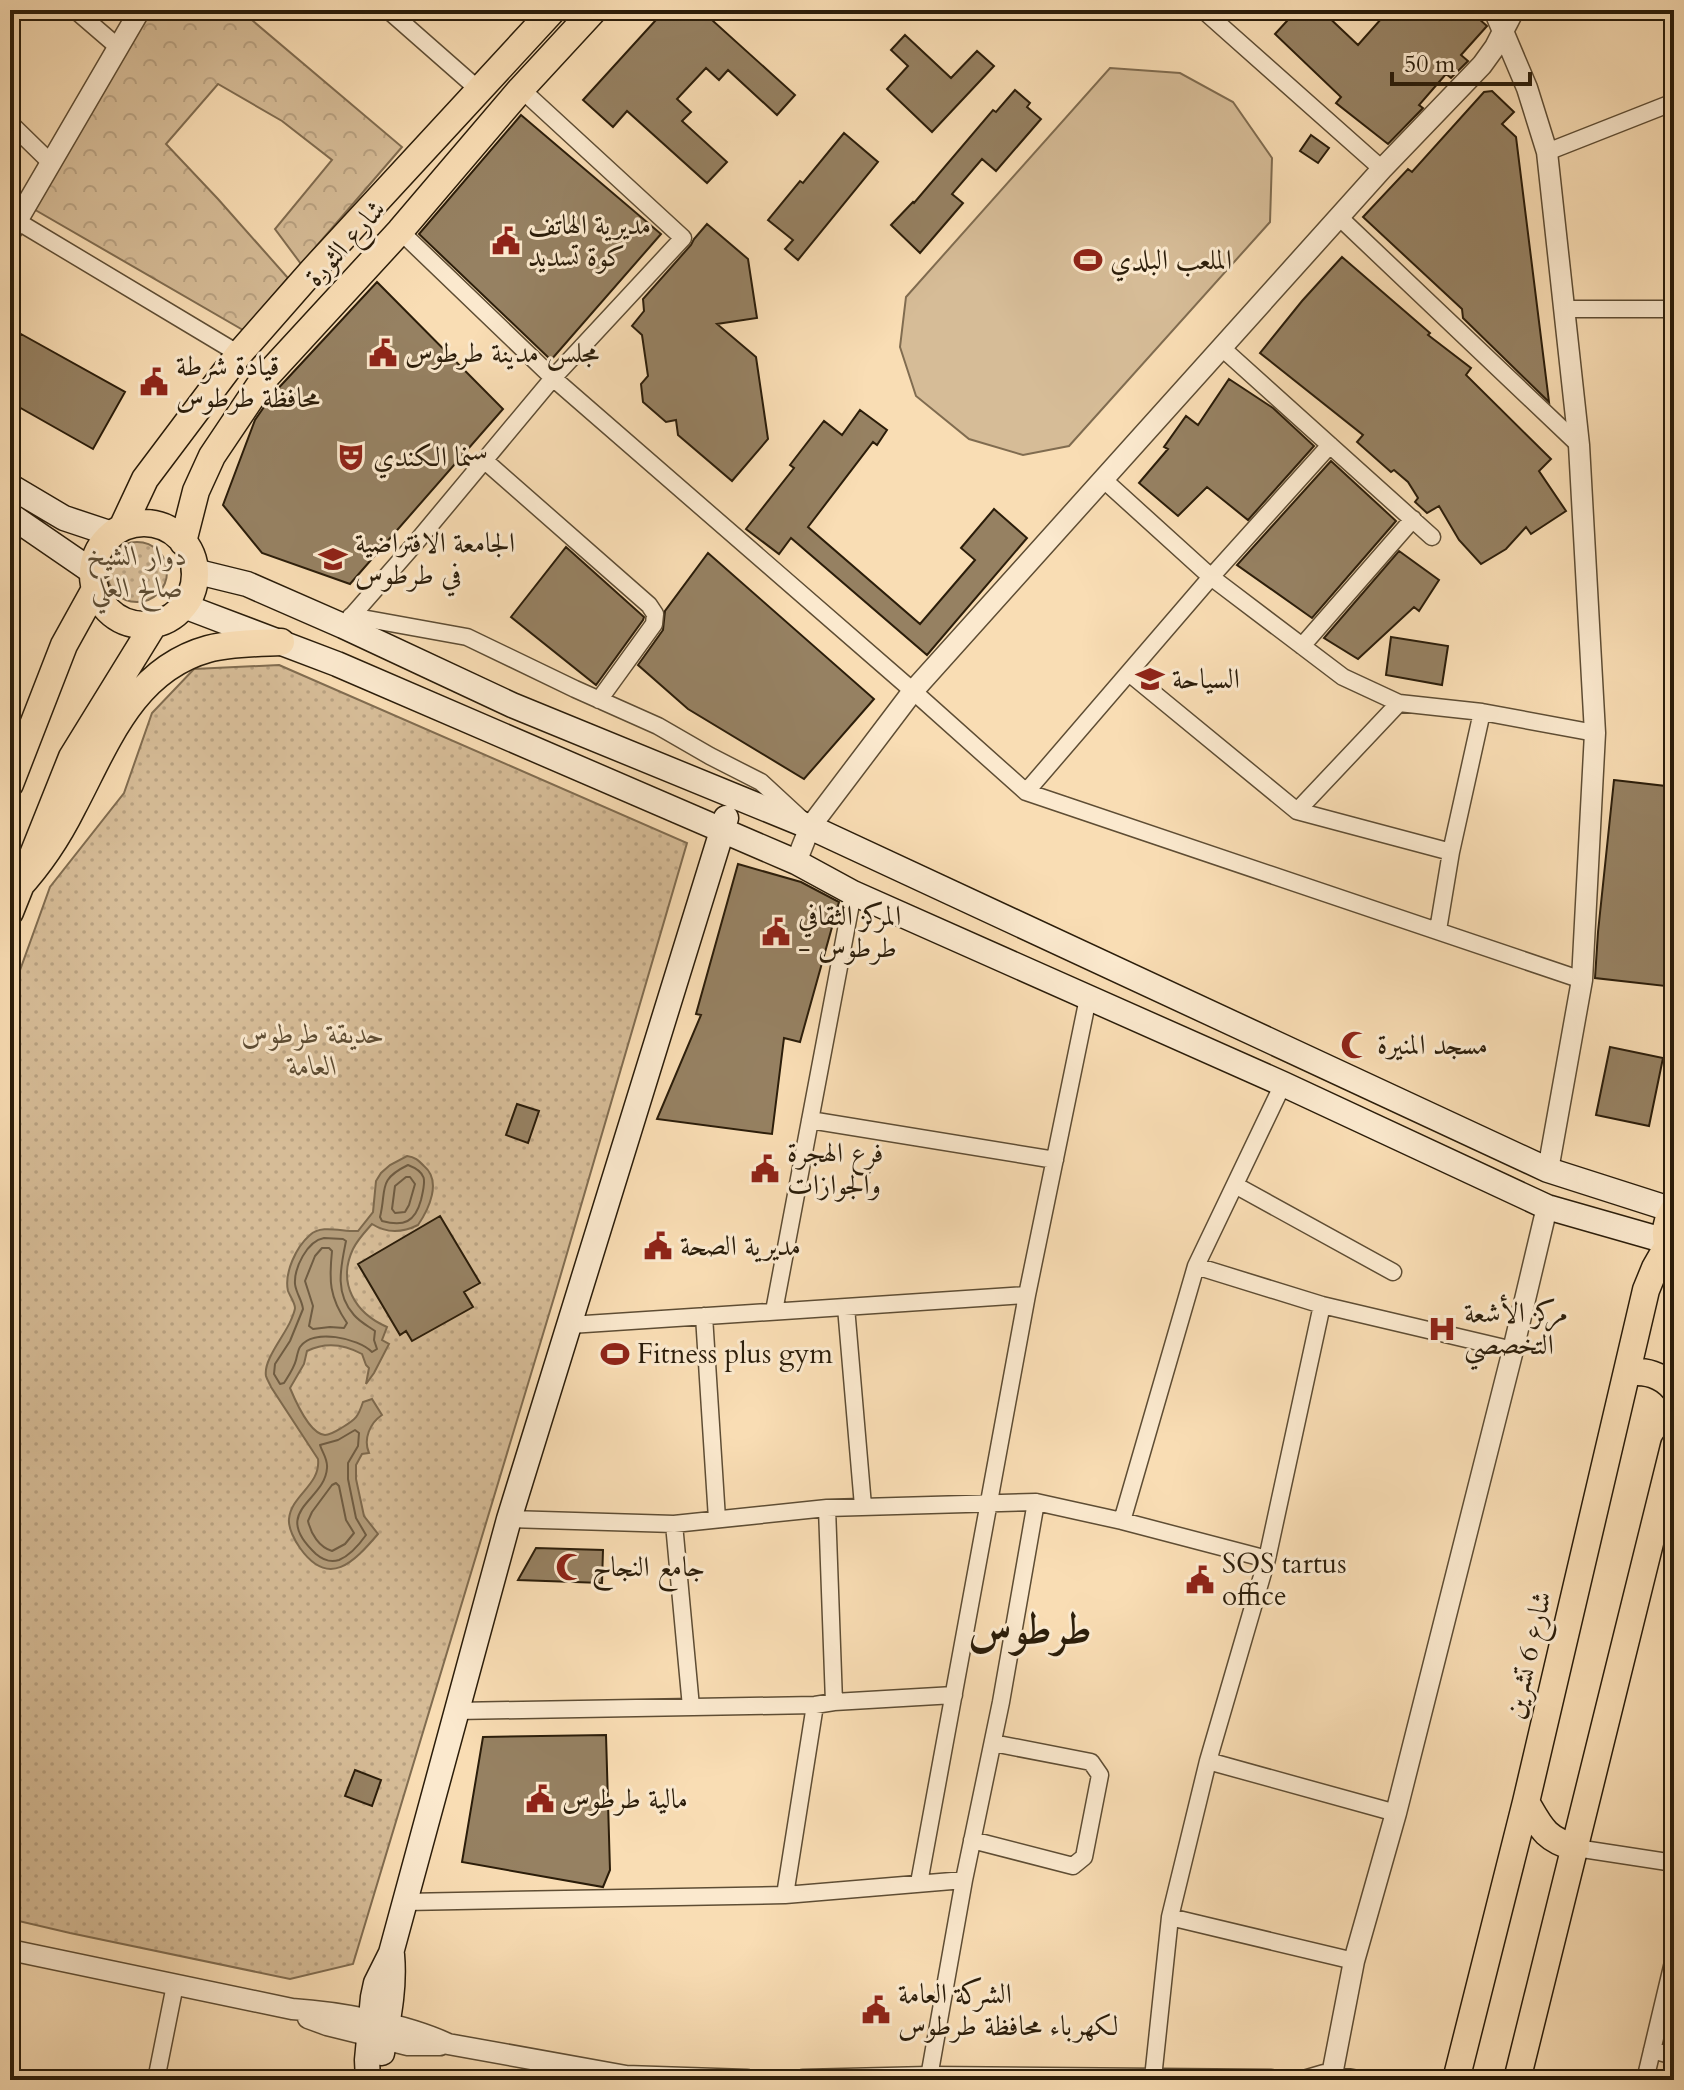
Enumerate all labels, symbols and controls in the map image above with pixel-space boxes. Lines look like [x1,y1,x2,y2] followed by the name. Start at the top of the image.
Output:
[1392,36,1530,86] scale bar
[1404,48,1456,81] text: 50 m
[296,191,397,297] street label: شارع الثورة
[528,206,651,276] place label: مديرية الهاتف كوة تسديد
[491,226,521,256] public building icon: مديرية الهاتف كوة تسديد
[1110,241,1232,282] place label: الملعب البلدي
[1073,245,1103,275] sports icon: الملعب البلدي
[405,334,599,372] place label: مجلس مدينة طرطوس
[368,338,398,368] public building icon: مجلس مدينة طرطوس
[176,347,320,417] place label: قيادة شرطة محافظة طرطوس
[139,367,169,397] public building icon: قيادة شرطة محافظة طرطوس
[373,438,488,479] place label: سنما الكندي
[336,442,366,472] theatre icon: سنما الكندي
[355,524,515,597] place label: الجامعة الافتراضية في طرطوس
[87,537,187,614] park label: دوار الشيخ صالح العلي
[318,544,348,574] school or university icon: الجامعة الافتراضية في طرطوس
[1172,660,1240,698] place label: السياحة
[1135,664,1165,694] school or university icon: السياحة
[798,897,901,967] place label: المركز الثقافي - طرطوس
[761,917,791,947] public building icon: المركز الثقافي - طرطوس
[241,1015,385,1085] park label: حديقة طرطوس العامة
[1377,1026,1488,1064] place label: مسجد المنيرة
[1340,1030,1370,1060] mosque icon: مسجد المنيرة
[787,1134,884,1204] place label: فرع الهجرة والجوازات
[750,1154,780,1184] public building icon: فرع الهجرة والجوازات
[680,1227,801,1265] place label: مديرية الصحة
[643,1231,673,1261] public building icon: مديرية الصحة
[1464,1294,1568,1371] place label: مركز الأشعة التخصصي
[1427,1314,1457,1344] hospital icon: مركز الأشعة التخصصي
[637,1335,833,1373] place label: Fitness plus gym
[600,1339,630,1369] sports icon: Fitness plus gym
[1222,1545,1347,1615] place label: SOS tartus office
[592,1548,705,1592] place label: جامع النجاح
[555,1552,585,1582] mosque icon: جامع النجاح
[1185,1565,1215,1595] public building icon: SOS tartus office
[1495,1587,1565,1723] street label: شارع 6 تشرين
[968,1599,1092,1659] district label: طرطوس
[562,1780,688,1818] place label: مالية طرطوس
[525,1784,555,1814] public building icon: مالية طرطوس
[898,1975,1119,2045] place label: الشركة العامة لكهرباء محافظة طرطوس
[861,1995,891,2025] public building icon: الشركة العامة لكهرباء محافظة طرطوس

